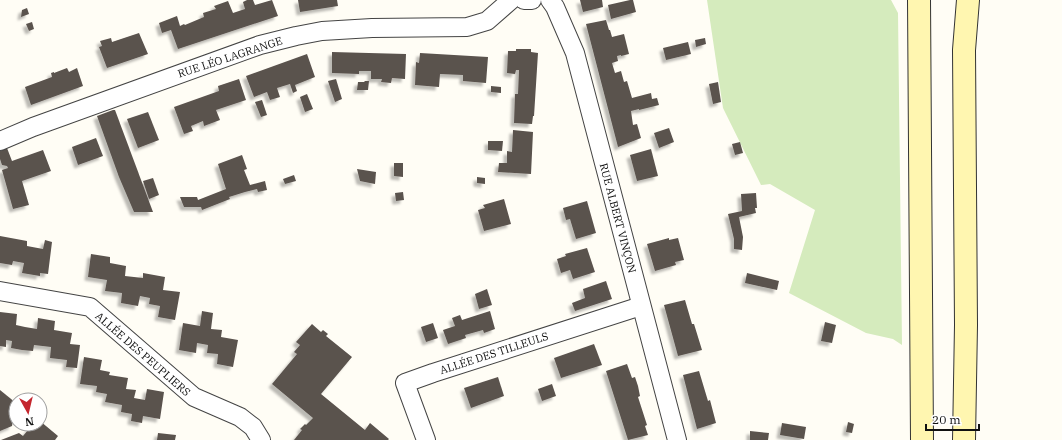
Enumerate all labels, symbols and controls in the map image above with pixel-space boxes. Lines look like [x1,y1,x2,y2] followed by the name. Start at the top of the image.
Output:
[176,33,284,81] street label: RUE LÉO LAGRANGE
[597,161,640,275] street label: RUE ALBERT VINÇON
[93,309,193,399] street label: ALLÉE DES PEUPLIERS
[438,329,550,377] street label: ALLÉE DES TILLEULS
[8,392,48,432] north arrow
[926,406,979,432] scale bar
[932,412,961,427] text: 20 m
[24,414,35,429] text: N

